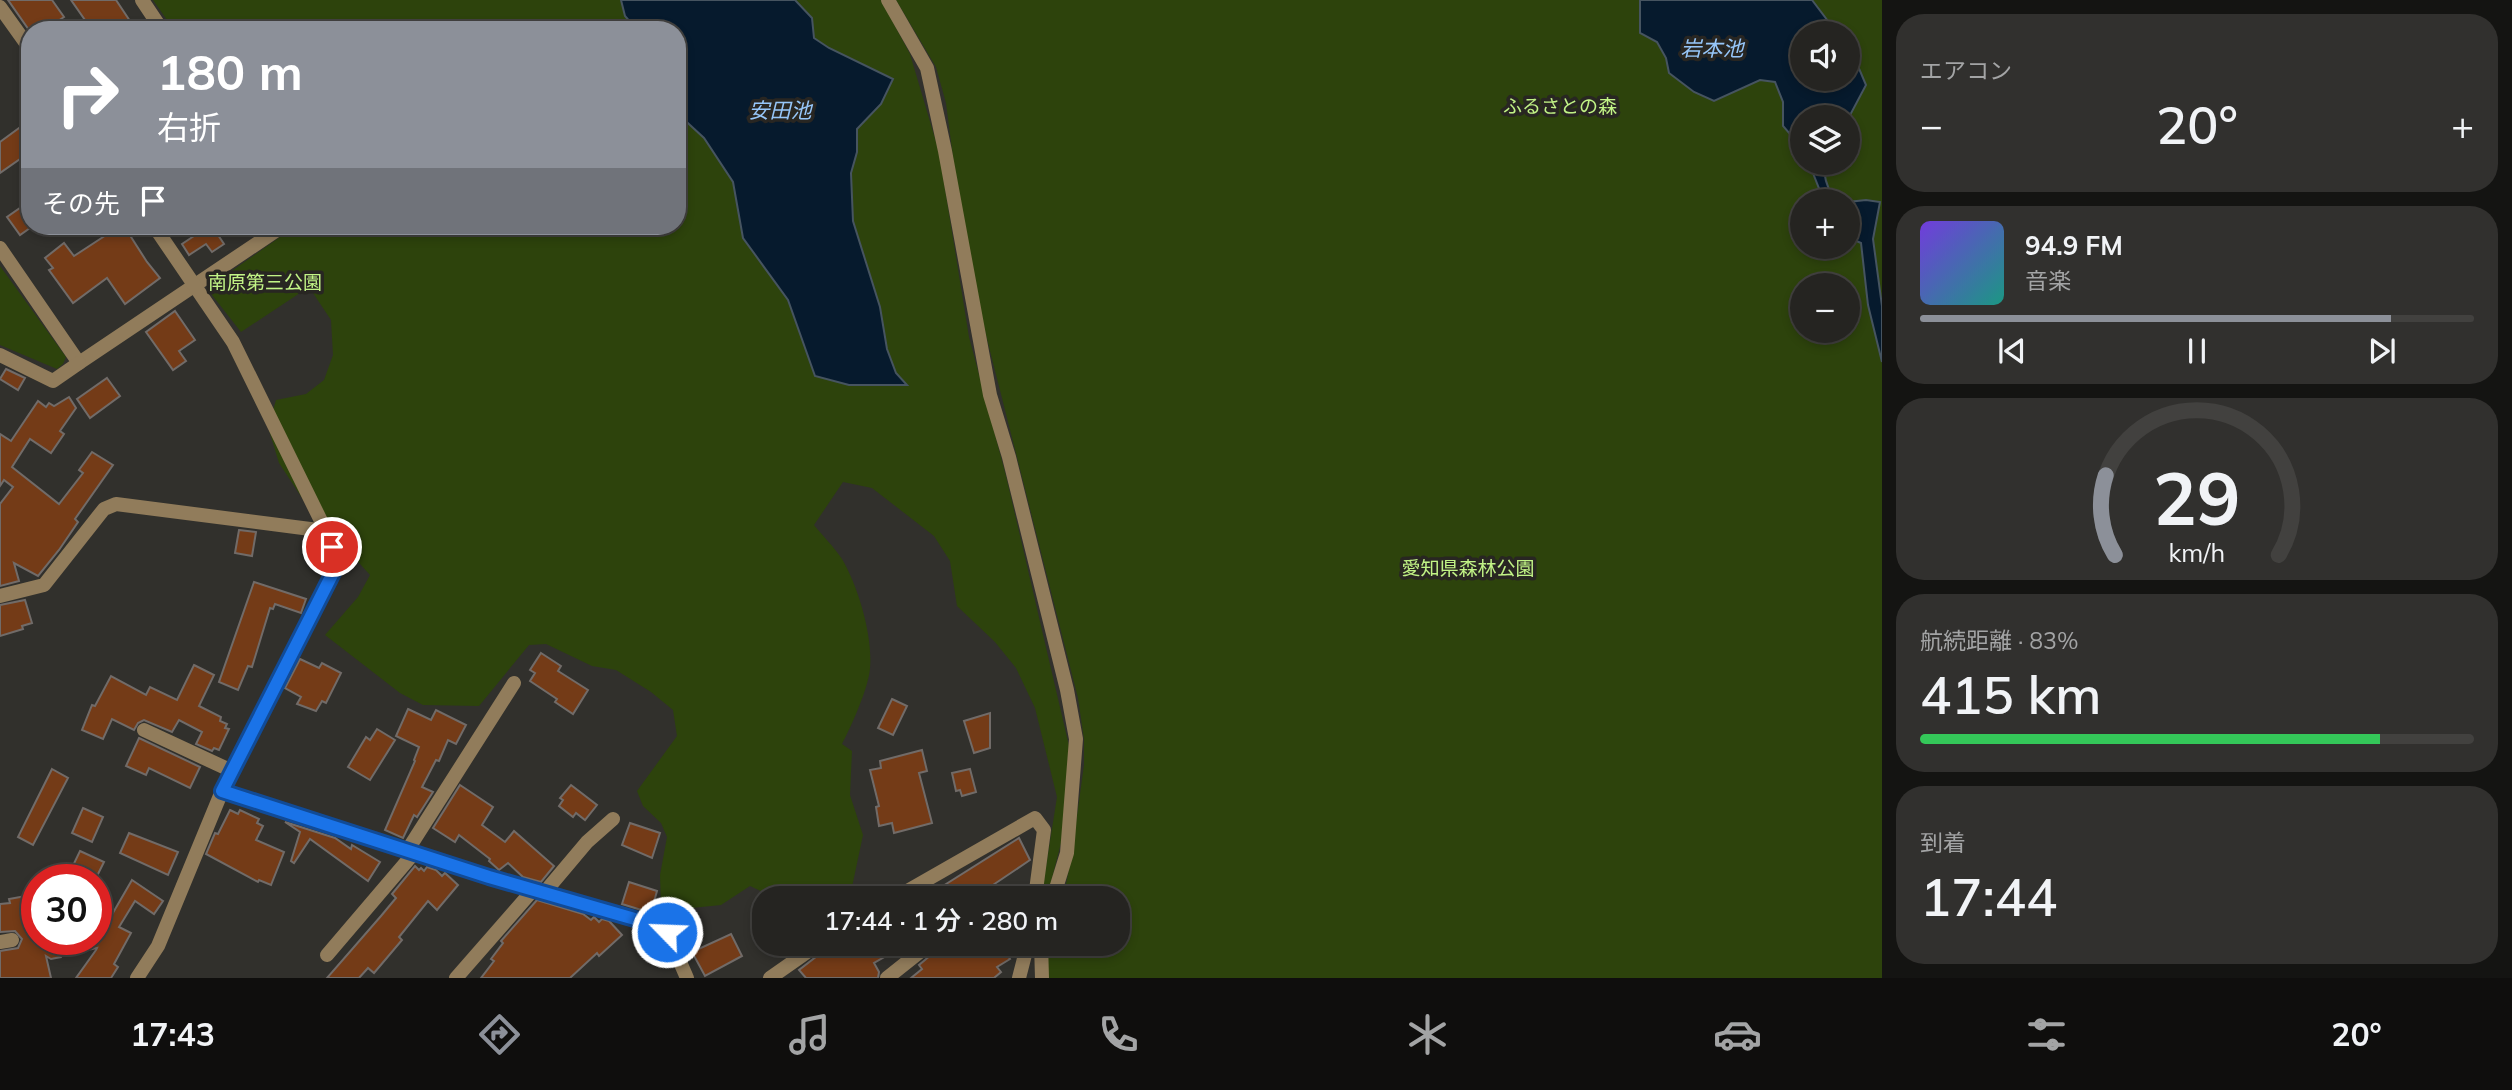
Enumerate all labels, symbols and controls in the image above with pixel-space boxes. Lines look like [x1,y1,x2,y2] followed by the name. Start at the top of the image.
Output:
[1790,21,1860,343] map controls
[1790,21,1860,91] button: sound
[1681,35,1745,61] water label: 岩本池
[157,41,303,102] text: 180 m
[42,49,133,140] icon: right
[1920,56,2012,85] text: エアコン
[2156,92,2238,157] text: 20°
[1503,94,1617,118] park label: ふるさとの森
[749,97,813,123] water label: 安田池
[1920,101,1943,149] text: −
[2451,101,2474,149] text: +
[1790,105,1860,175] button: layers
[157,107,221,147] text: 右折
[134,182,172,220] icon: arrive
[42,187,120,220] text: その先
[1790,189,1860,259] button: +
[2025,229,2123,262] text: 94.9 FM
[2025,266,2071,295] text: 音楽
[208,270,322,294] park label: 南原第三公園
[1790,273,1860,343] button: −
[1993,332,2031,370] icon: previous
[2178,332,2216,370] icon: pause
[2363,332,2401,370] icon: next
[2153,452,2241,543] text: 29
[302,517,362,577] pin
[313,528,351,566] icon: arrive
[2169,537,2225,568] text: km/h
[1401,556,1535,580] park label: 愛知県森林公園
[1920,626,2078,655] text: 航続距離 · 83%
[1920,662,2101,727] text: 415 km
[1920,828,1966,857] text: 到着
[21,864,112,955] speed limit sign: 30
[1920,864,2057,929] text: 17:44
[630,895,704,969] position arrow
[824,904,1058,937] text: 17:44 · 1 分 · 280 m
[475,1010,524,1059] icon: directions
[785,1010,834,1059] icon: music
[1094,1010,1143,1059] icon: phone
[1403,1010,1452,1059] icon: climate
[1713,1010,1762,1059] icon: car
[2022,1010,2071,1059] icon: filters
[130,1014,215,1054] text: 17:43
[2331,1014,2382,1054] text: 20°

